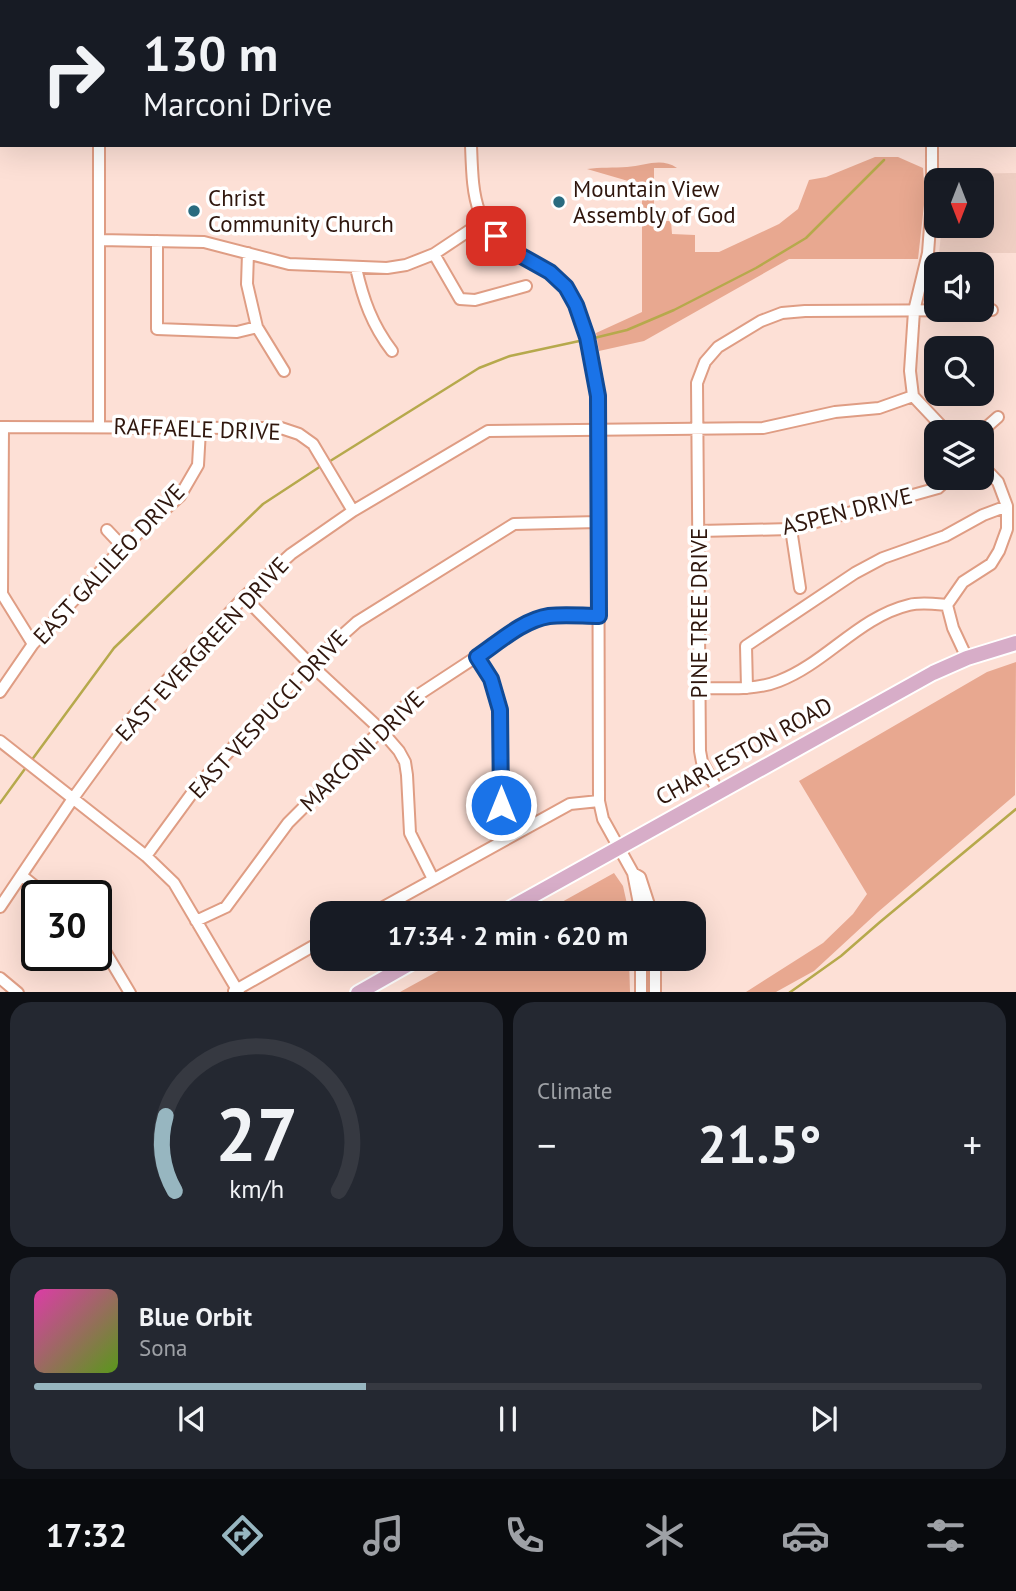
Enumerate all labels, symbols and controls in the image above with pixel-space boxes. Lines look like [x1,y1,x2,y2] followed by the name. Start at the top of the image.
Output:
[143,21,278,85] text: 130 m
[28,28,119,119] icon: right
[143,83,332,125] text: Marconi Drive
[924,168,994,238] north arrow
[924,168,994,490] map controls
[573,174,736,229] place label: Mountain View Assembly of God
[208,183,394,238] place label: Christ Community Church
[551,194,567,210] marker: Mountain View Assembly of God
[186,203,202,219] marker: Christ Community Church
[466,206,526,266] pin
[477,217,515,255] icon: arrive
[924,252,994,322] button: sound
[924,336,994,406] button: search
[113,411,281,446] street label: RAFFAELE DRIVE
[924,420,994,490] button: layers
[27,477,191,650] street label: EAST GALILEO DRIVE
[779,480,915,541] street label: ASPEN DRIVE
[684,528,713,698] street label: PINE TREE DRIVE
[109,551,294,747] street label: EAST EVERGREEN DRIVE
[182,623,353,804] street label: EAST VESPUCCI DRIVE
[293,684,430,817] street label: MARCONI DRIVE
[650,690,837,811] street label: CHARLESTON ROAD
[464,768,538,842] position arrow
[21,880,112,971] speed limit sign: 30
[388,919,628,952] text: 17:34 · 2 min · 620 m
[537,1076,612,1105] text: Climate
[215,1087,298,1181] text: 27
[698,1110,821,1177] text: 21.5°
[537,1120,556,1169] text: −
[963,1120,982,1169] text: +
[229,1172,284,1204] text: km/h
[139,1300,252,1333] text: Blue Orbit
[139,1333,188,1362] text: Sona
[173,1400,211,1438] icon: previous
[489,1400,527,1438] icon: pause
[805,1400,843,1438] icon: next
[218,1511,267,1560] icon: directions
[359,1511,408,1560] icon: music
[500,1511,549,1560] icon: phone
[640,1511,689,1560] icon: climate
[781,1511,830,1560] icon: car
[921,1511,970,1560] icon: filters
[46,1514,127,1556] text: 17:32

